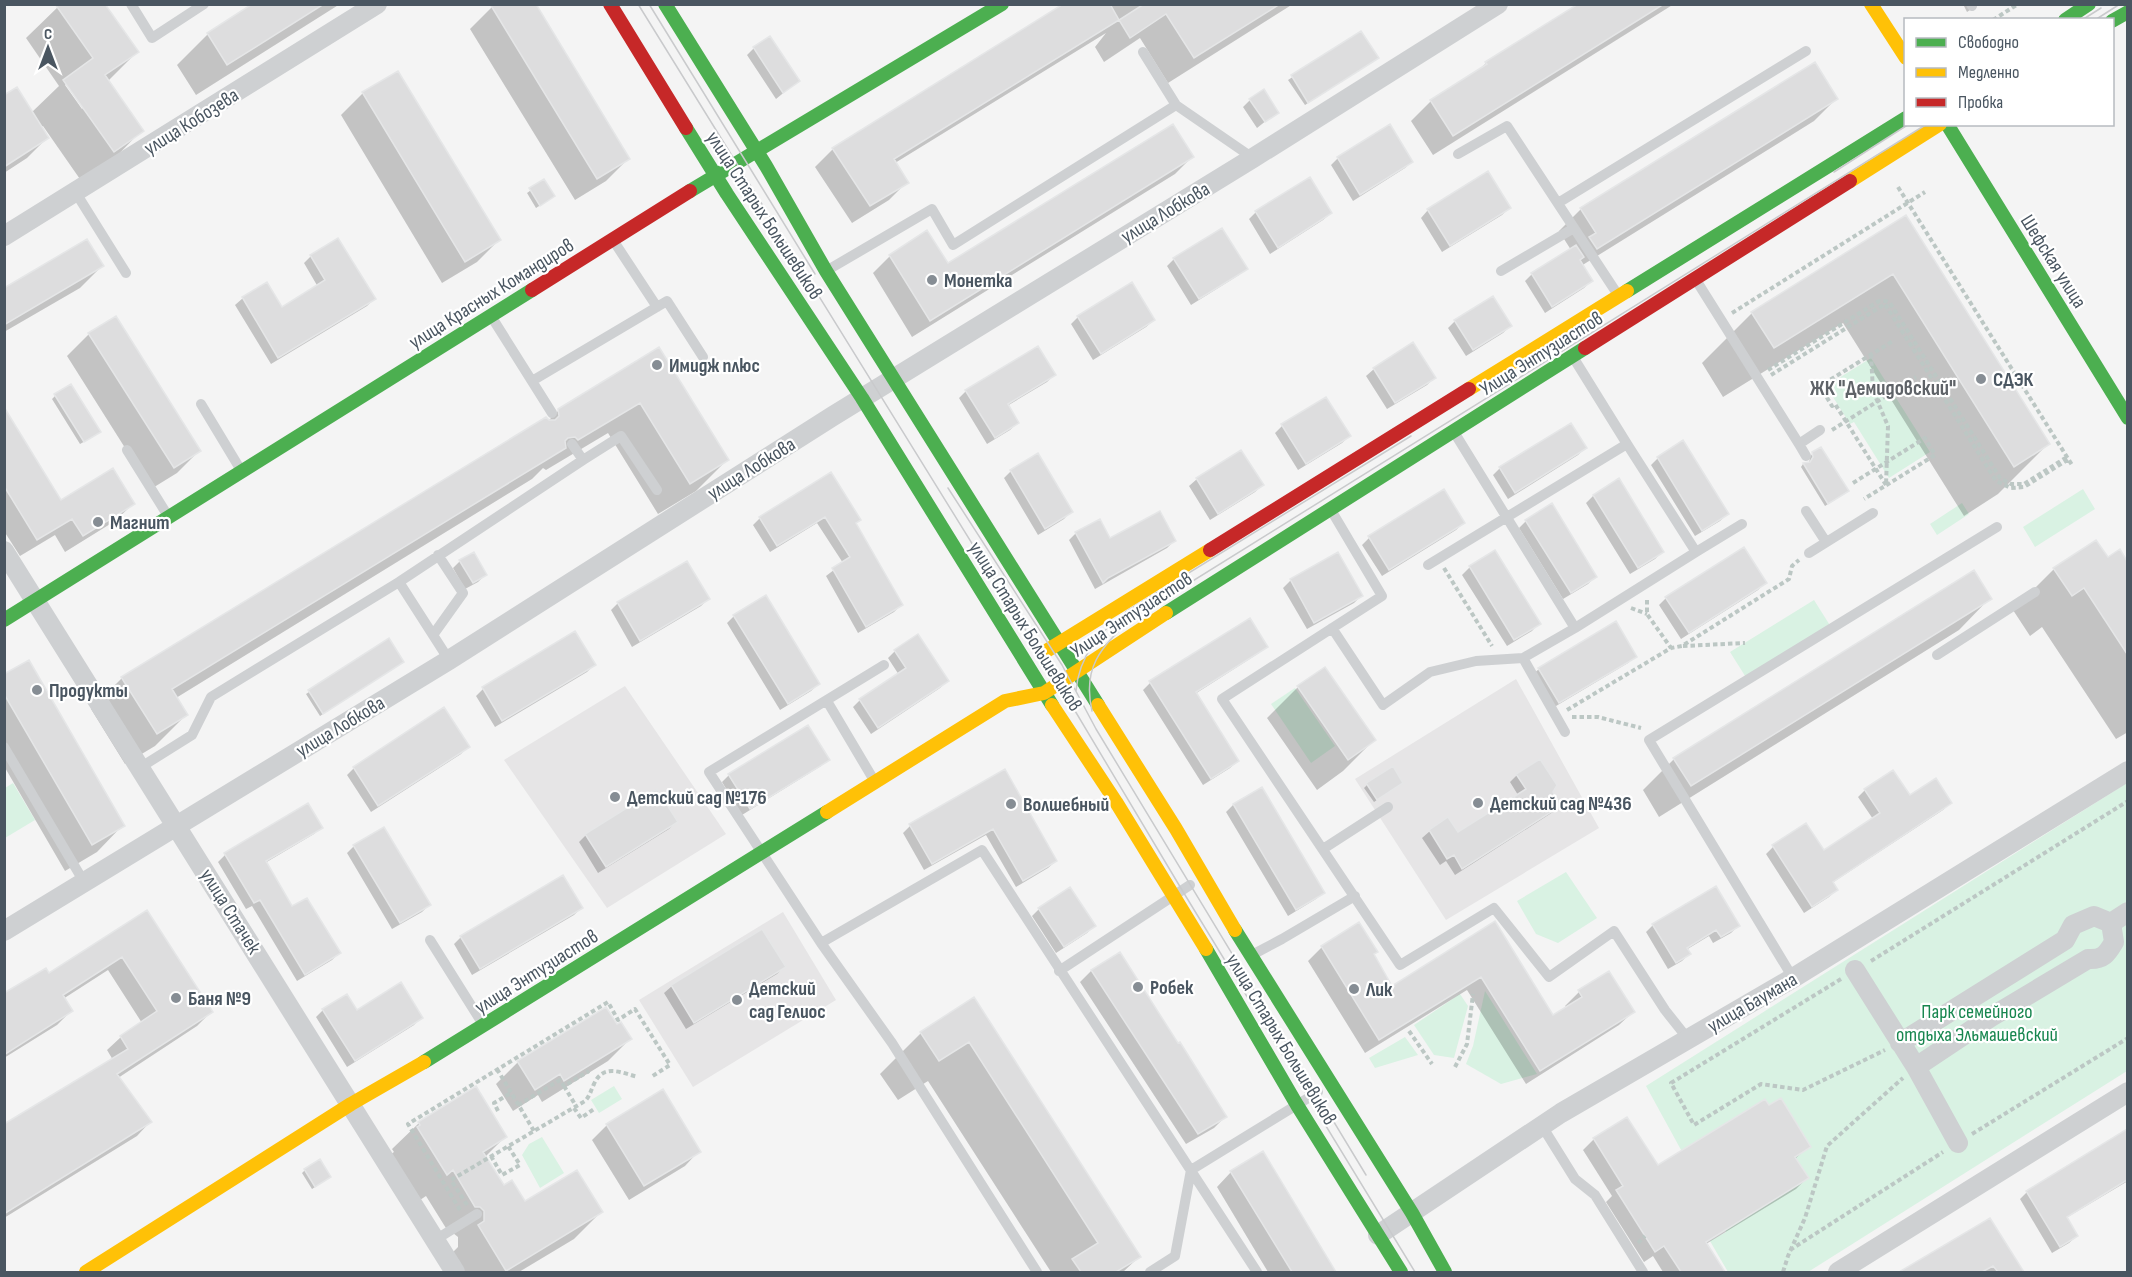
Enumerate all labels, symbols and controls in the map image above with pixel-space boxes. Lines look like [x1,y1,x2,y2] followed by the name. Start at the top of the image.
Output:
[18,18,78,78] north arrow
[1904,18,2114,126] legend
[44,25,52,44] text: С
[1958,32,2019,53] text: Свободно
[1958,62,2020,83] text: Медленно
[140,83,243,160] street label: улица Кобозева
[1958,92,2003,113] text: Пробка
[701,127,828,304] street label: улица Старых Большевиков
[1117,177,1214,249] street label: улица Лобкова
[2015,210,2091,313] street label: Шефская улица
[405,233,578,354] street label: улица Красных Командиров
[944,269,1012,293] place label: Монетка
[925,273,939,287] marker: Монетка
[1476,306,1607,401] street label: Улица Энтузиастов
[669,354,760,378] place label: Имидж плюс
[650,358,664,372] marker: Имидж плюс
[1993,368,2034,392] place label: СДЭК
[1974,372,1988,386] marker: СДЭК
[1810,376,1956,401] district label: ЖК "Демидовский"
[703,432,800,505] street label: улица Лобкова
[110,511,169,535] place label: Магнит
[91,515,105,529] marker: Магнит
[963,537,1087,716] street label: улица Старых Большевиков
[1066,567,1197,663] street label: Улица Энтузиастов
[49,679,128,703] place label: Продукты
[30,683,44,697] marker: Продукты
[292,691,389,763] street label: улица Лобкова
[627,786,767,810] place label: Детский сад №176
[608,790,622,804] marker: Детский сад №176
[1490,792,1632,816] place label: Детский сад №436
[1023,793,1109,817] place label: Волшебный
[1471,796,1485,810] marker: Детский сад №436
[1004,797,1018,811] marker: Волшебный
[195,864,266,959] street label: улица Стачек
[470,924,603,1019] street label: улица Энтузиастов
[1220,949,1342,1130] street label: улица Старых Большевиков
[1703,968,1802,1038] street label: улица Баумана
[1150,976,1194,1000] place label: Робек
[749,977,826,1024] place label: Детский сад Гелиос
[1365,978,1393,1002] place label: Лик
[1131,980,1145,994] marker: Робек
[1347,982,1361,996] marker: Лик
[188,987,251,1011] place label: Баня №9
[169,991,183,1005] marker: Баня №9
[730,993,744,1007] marker: Детский сад Гелиос
[1896,1000,2058,1047] park label: Парк семейного отдыха Эльмашевский

